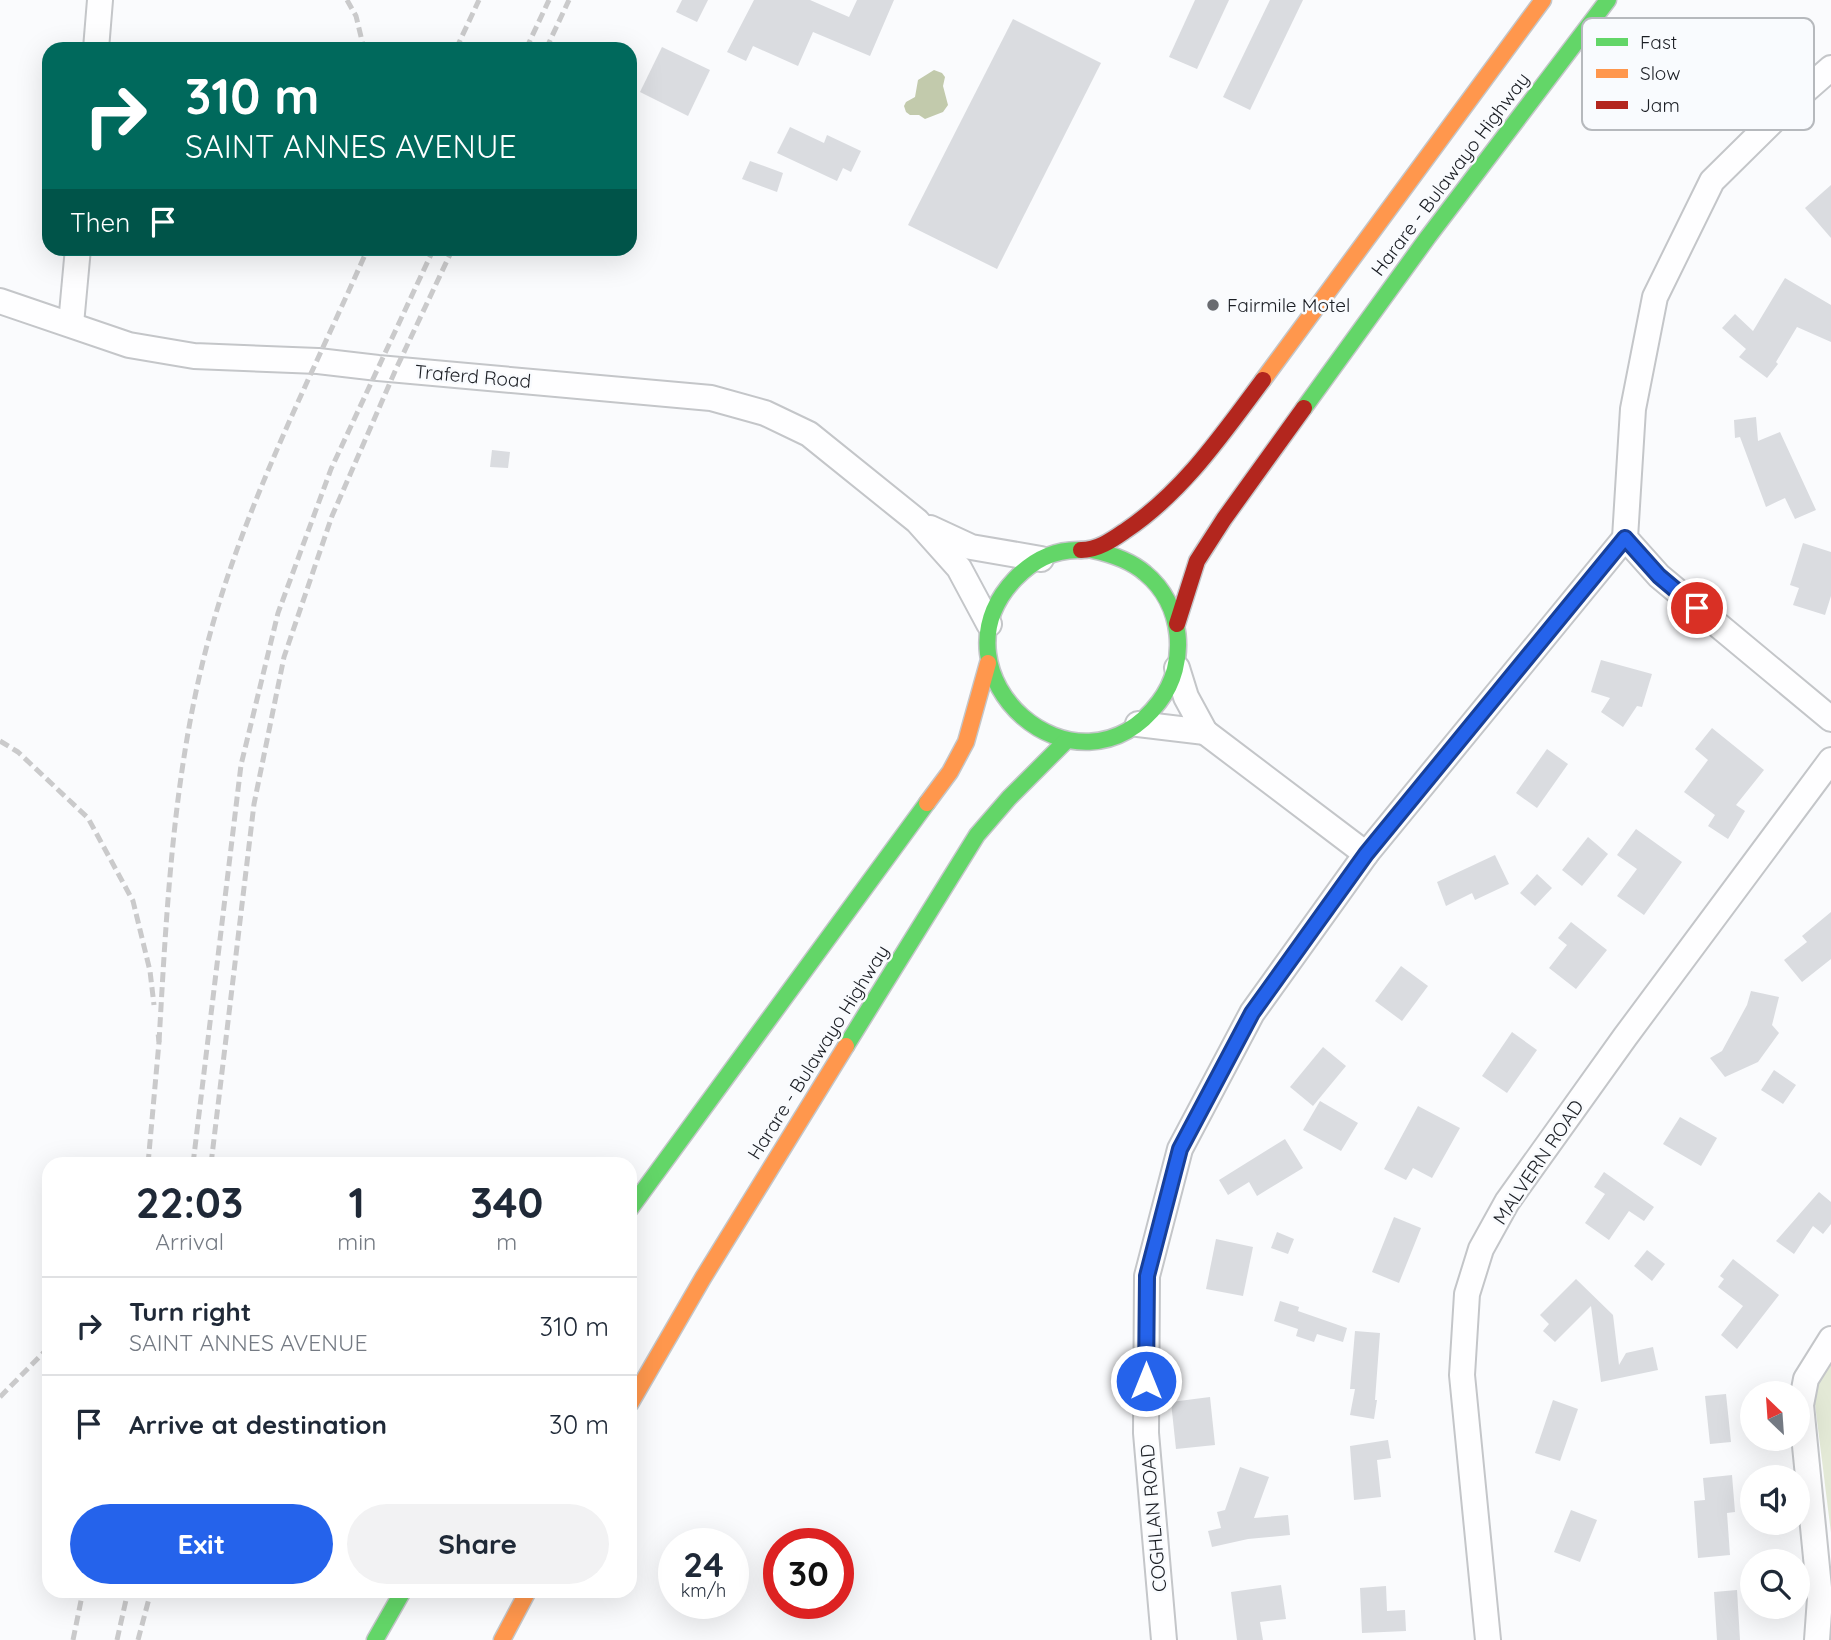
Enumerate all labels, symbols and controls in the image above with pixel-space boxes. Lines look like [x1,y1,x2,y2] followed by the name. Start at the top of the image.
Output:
[1582,18,1814,130] legend
[1640,30,1677,54] text: Fast
[1640,61,1681,85] text: Slow
[185,65,319,126] text: 310 m
[1366,68,1534,280] street label: Harare - Bulawayo Highway
[70,70,161,161] icon: right
[1640,93,1680,117] text: Jam
[185,126,517,166] text: SAINT ANNES AVENUE
[144,203,182,241] icon: arrive
[70,206,130,239] text: Then
[1227,293,1350,317] place label: Fairmile Motel
[1205,297,1221,313] marker: Fairmile Motel
[414,359,532,393] street label: Traferd Road
[1667,578,1727,638] pin
[1678,589,1716,627] icon: arrive
[742,940,894,1164] street label: Harare - Bulawayo Highway
[1487,1095,1589,1229] street label: MALVERN ROAD
[136,1176,243,1229] text: 22:03
[349,1176,365,1229] text: 1
[470,1176,543,1229] text: 340
[155,1227,224,1256] text: Arrival
[337,1227,376,1256] text: min
[496,1227,517,1256] text: m
[129,1295,251,1328] text: Turn right
[70,1307,108,1345] icon: right
[539,1310,609,1343] text: 310 m
[129,1328,367,1357] text: SAINT ANNES AVENUE
[1109,1344,1183,1418] position arrow
[1740,1381,1810,1451] north arrow
[1740,1381,1810,1619] map controls
[70,1405,108,1443] icon: arrive
[129,1408,387,1441] text: Arrive at destination
[549,1408,609,1441] text: 30 m
[1135,1443,1171,1593] street label: COGHLAN ROAD
[1740,1465,1810,1535] button: sound
[70,1504,333,1584] button: Exit
[347,1504,609,1584] button: Share
[763,1528,854,1619] speed limit sign: 30
[683,1542,724,1586] text: 24
[1740,1549,1810,1619] button: search
[681,1579,726,1602] text: km/h

